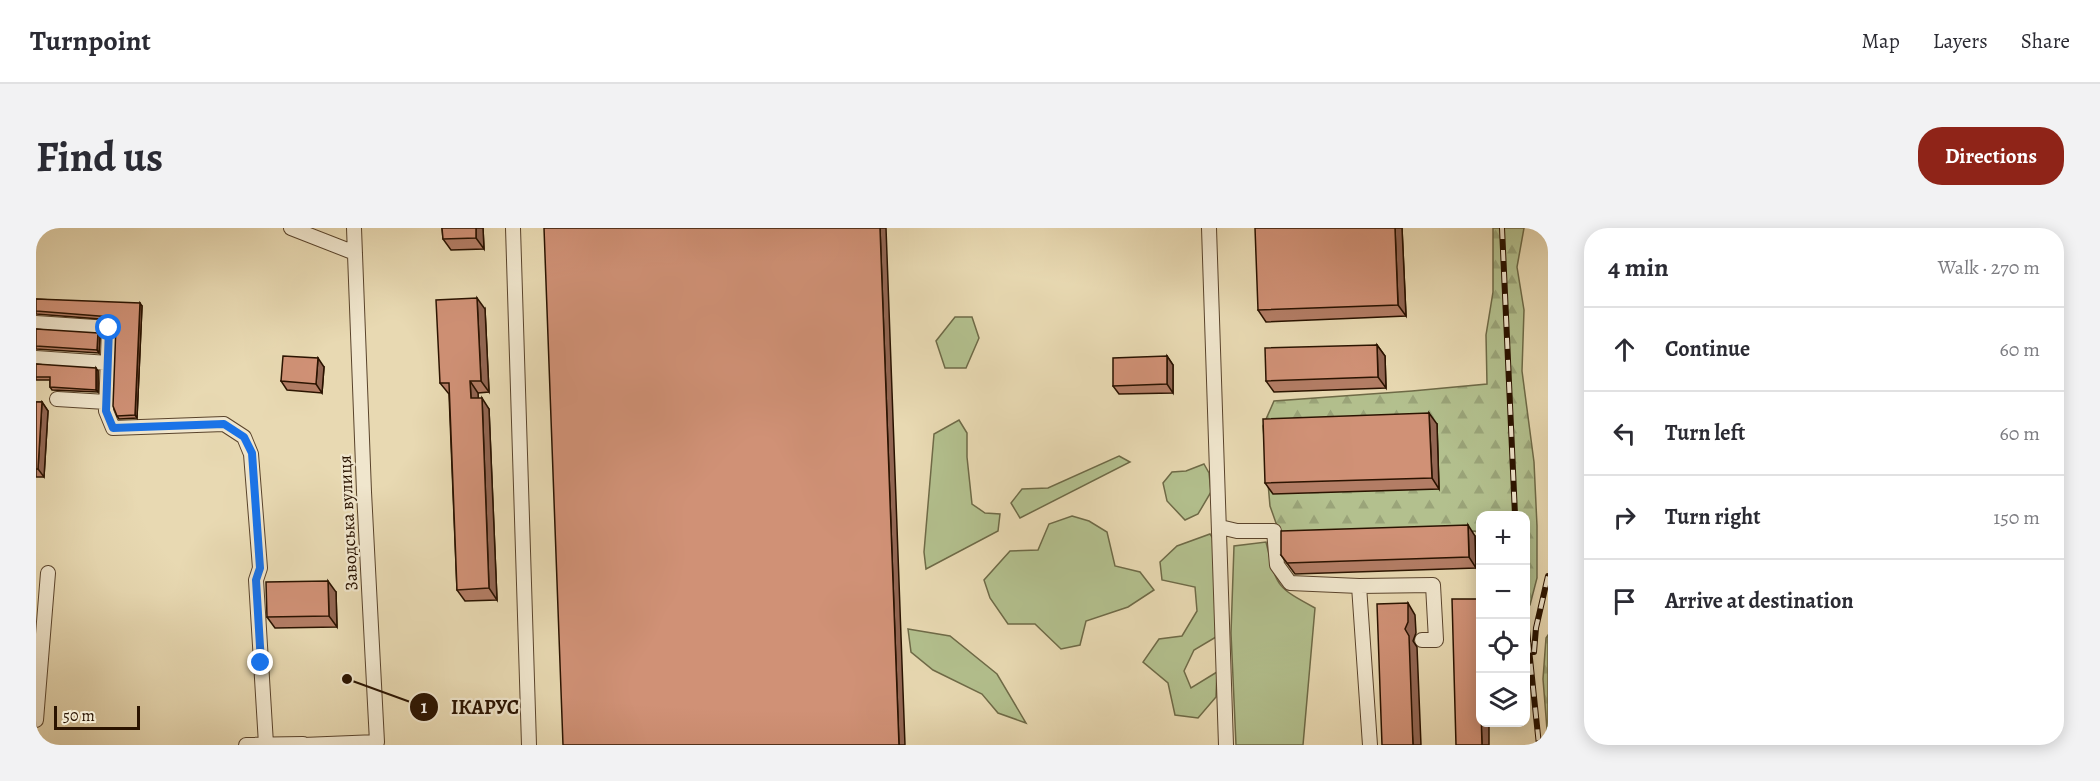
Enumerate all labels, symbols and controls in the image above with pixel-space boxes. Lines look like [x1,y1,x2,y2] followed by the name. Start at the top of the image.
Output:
[30,22,151,60] text: Turnpoint
[1861,27,1900,55] text: Map
[1933,27,1988,55] text: Layers
[2021,27,2070,55] text: Share
[1918,127,2064,185] button: Directions
[36,128,163,185] text: Find us
[1608,250,1669,285] text: 4 min
[1938,254,2040,281] text: Walk · 270 m
[95,314,121,340] route start
[1608,333,1641,366] icon: ahead
[1665,334,1750,364] text: Continue
[2000,336,2040,363] text: 60 m
[1608,417,1641,450] icon: left
[1665,418,1745,448] text: Turn left
[2000,420,2040,447] text: 60 m
[332,455,364,591] street label: Заводська вулиця
[1608,501,1641,534] icon: right
[1665,502,1761,532] text: Turn right
[1993,504,2040,531] text: 150 m
[1476,511,1530,727] map controls
[1476,511,1530,565] button: +
[1476,565,1530,619] button: −
[1608,585,1641,618] icon: arrive
[1665,586,1854,616] text: Arrive at destination
[1476,619,1530,673] button: locate
[247,649,273,675] route end
[1476,673,1530,727] button: layers
[409,688,531,726] callout: ІКАРУС
[451,694,519,721] text: ІКАРУС
[421,695,428,719] text: 1
[54,703,140,730] scale bar
[63,705,95,727] text: 50 m

